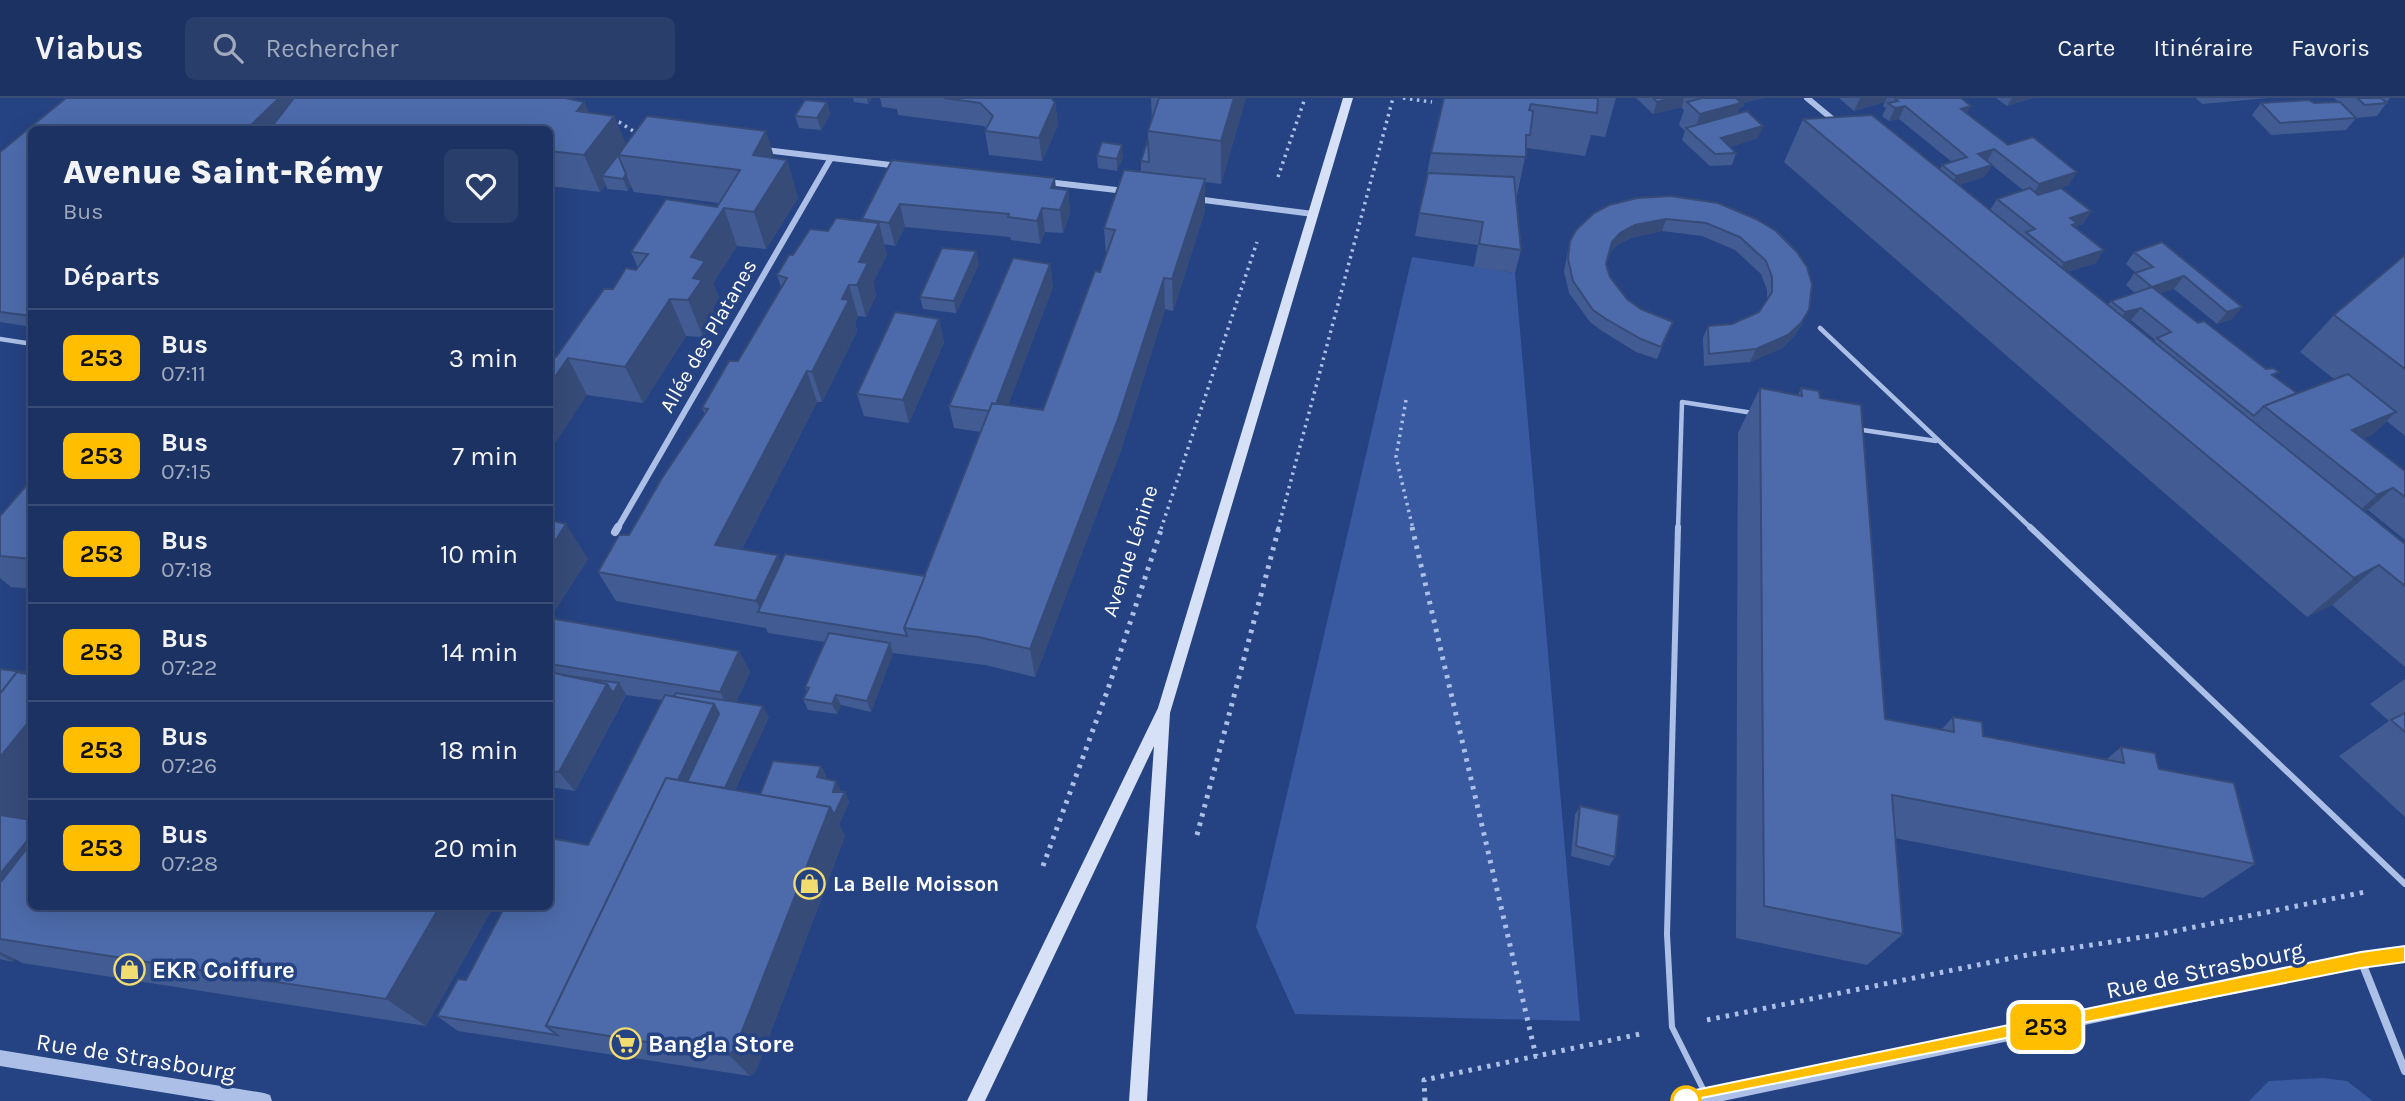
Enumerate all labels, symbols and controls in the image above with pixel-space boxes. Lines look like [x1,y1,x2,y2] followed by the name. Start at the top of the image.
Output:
[185,17,675,80] search box
[35,29,143,67] text: Viabus
[209,29,247,67] icon: search
[265,33,398,64] text: Rechercher
[2057,34,2115,62] text: Carte
[2153,34,2253,62] text: Itinéraire
[2291,34,2370,62] text: Favoris
[444,149,518,223] button: heart
[63,153,383,191] text: Avenue Saint-Rémy
[63,198,103,225] text: Bus
[654,255,762,417] street label: Allée des Platanes
[63,261,160,292] text: Départs
[161,329,208,360] text: Bus
[449,343,518,374] text: 3 min
[80,344,123,372] text: 253
[161,360,206,387] text: 07:11
[161,427,208,458] text: Bus
[452,441,518,472] text: 7 min
[80,442,123,470] text: 253
[161,458,211,485] text: 07:15
[1097,482,1163,620] street label: Avenue Lénine
[161,525,208,556] text: Bus
[440,539,518,570] text: 10 min
[80,540,123,568] text: 253
[161,556,213,583] text: 07:18
[161,623,208,654] text: Bus
[441,637,518,668] text: 14 min
[80,638,123,666] text: 253
[161,654,217,681] text: 07:22
[161,721,208,752] text: Bus
[439,735,518,766] text: 18 min
[80,736,123,764] text: 253
[161,752,217,779] text: 07:26
[161,819,208,850] text: Bus
[434,833,518,864] text: 20 min
[80,834,123,862] text: 253
[161,850,218,877] text: 07:28
[793,867,827,901] shop icon: La Belle Moisson
[833,872,999,896] place label: La Belle Moisson
[2104,935,2307,1005] street label: Rue de Strasbourg
[112,953,146,987] shop icon: EKR Coiffure
[152,956,295,984] place label: EKR Coiffure
[2006,1004,2086,1050] line badge: 253
[2024,1013,2068,1041] text: 253
[34,1027,238,1087] street label: Rue de Strasbourg
[608,1027,642,1061] supermarket icon: Bangla Store
[648,1030,794,1058] place label: Bangla Store
[1671,1086,1701,1101] unlabelled marker

